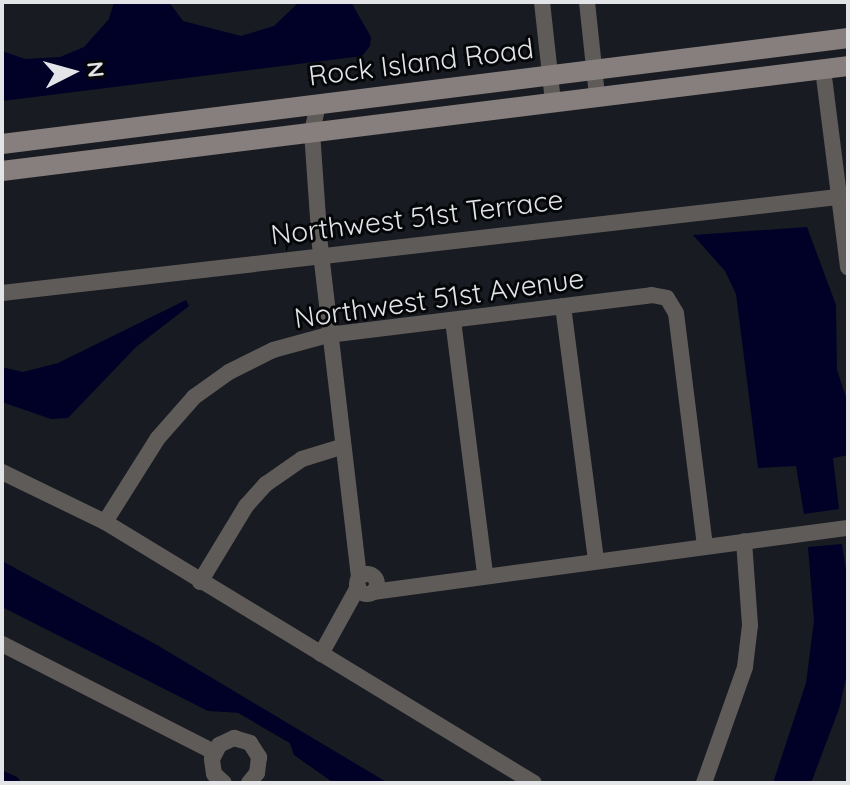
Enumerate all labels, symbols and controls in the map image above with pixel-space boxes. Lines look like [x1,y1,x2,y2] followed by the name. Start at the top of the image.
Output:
[32,32,112,112] north arrow
[307,32,535,92] street label: Rock Island Road
[81,60,111,79] text: N
[269,182,565,252] street label: Northwest 51st Terrace
[292,261,586,335] street label: Northwest 51st Avenue

